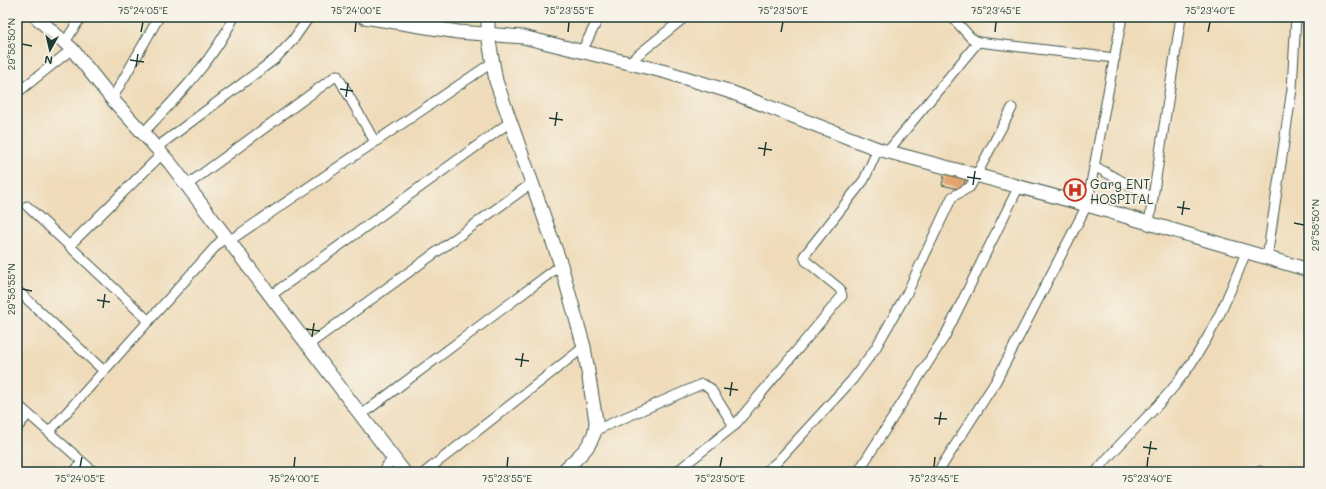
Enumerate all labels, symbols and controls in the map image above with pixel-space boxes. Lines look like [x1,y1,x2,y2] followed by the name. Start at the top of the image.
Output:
[118,3,168,17] text: 75°24'05"E
[331,3,382,17] text: 75°24'00"E
[544,3,594,17] text: 75°23'55"E
[758,3,808,17] text: 75°23'50"E
[971,3,1021,17] text: 75°23'45"E
[1185,3,1235,17] text: 75°23'40"E
[4,18,18,70] text: 29°58'50"N
[30,30,70,70] north arrow
[43,52,54,68] text: N
[1090,175,1154,207] place label: Garg ENT HOSPITAL
[1062,177,1088,203] hospital icon: Garg ENT HOSPITAL
[1308,199,1322,251] text: 29°58'50"N
[4,263,18,315] text: 29°58'55"N
[55,471,105,485] text: 75°24'05"E
[269,471,320,485] text: 75°24'00"E
[482,471,532,485] text: 75°23'55"E
[695,471,745,485] text: 75°23'50"E
[909,471,959,485] text: 75°23'45"E
[1122,471,1172,485] text: 75°23'40"E

